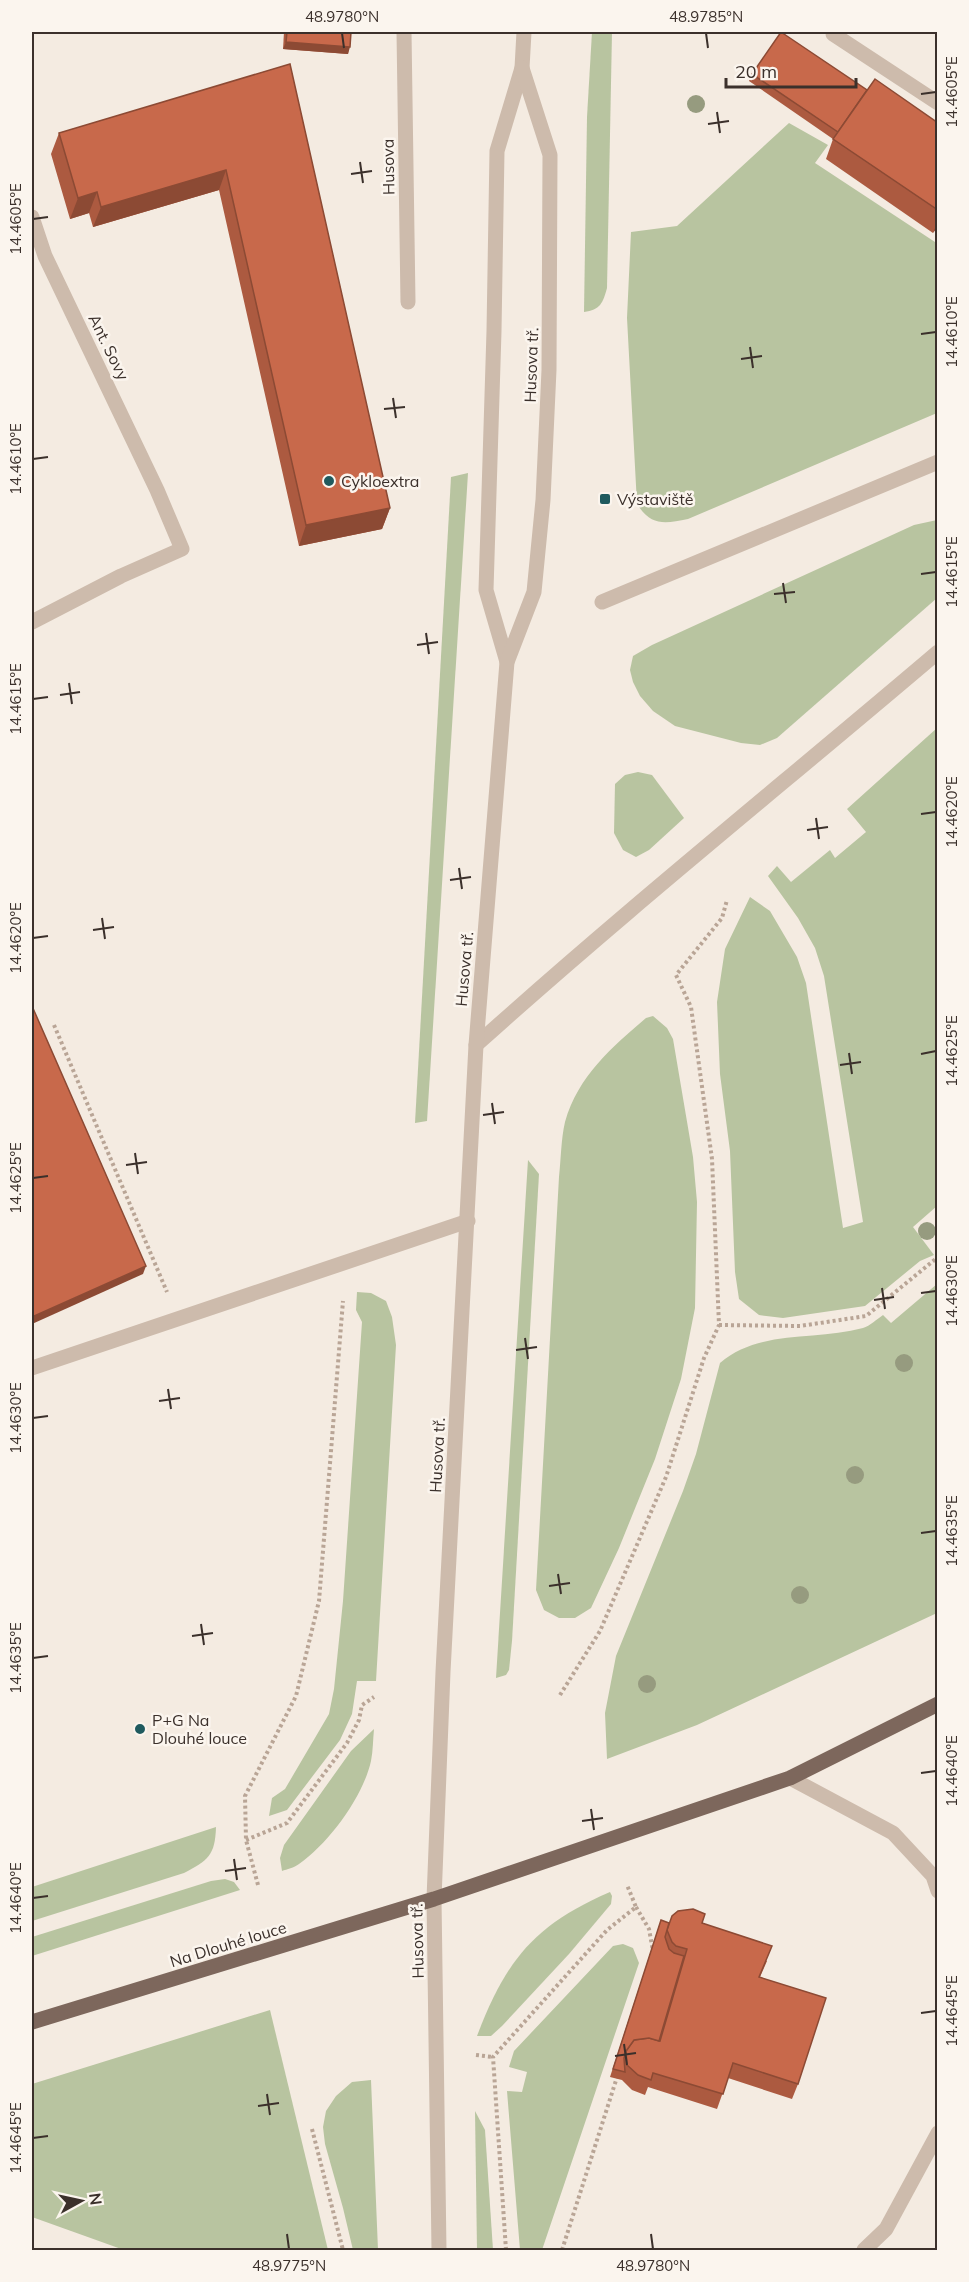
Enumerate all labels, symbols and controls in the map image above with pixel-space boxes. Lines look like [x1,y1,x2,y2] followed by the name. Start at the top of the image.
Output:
[305,7,379,26] text: 48.9780°N
[669,7,743,26] text: 48.9785°N
[726,51,856,89] scale bar
[942,56,961,128] text: 14.4605°E
[735,60,777,83] text: 20 m
[378,139,398,195] street label: Husova
[6,183,25,255] text: 14.4605°E
[942,296,961,368] text: 14.4610°E
[84,311,134,384] street label: Ant. Sovy
[520,327,542,403] street label: Husova tř.
[6,423,25,495] text: 14.4610°E
[341,471,419,491] place label: Cykloextra
[322,474,336,488] marker: Cykloextra
[617,489,693,509] place label: Výstaviště
[598,492,612,506] marker: Výstaviště
[942,536,961,608] text: 14.4615°E
[6,663,25,735] text: 14.4615°E
[942,776,961,848] text: 14.4620°E
[6,902,25,974] text: 14.4620°E
[451,931,477,1007] street label: Husova tř.
[942,1015,961,1087] text: 14.4625°E
[6,1142,25,1214] text: 14.4625°E
[942,1255,961,1327] text: 14.4630°E
[6,1382,25,1454] text: 14.4630°E
[425,1417,449,1493] street label: Husova tř.
[942,1495,961,1567] text: 14.4635°E
[6,1622,25,1694] text: 14.4635°E
[152,1710,247,1748] place label: P+G Na Dlouhé louce
[133,1722,147,1736] marker: P+G Na Dlouhé louce
[942,1735,961,1807] text: 14.4640°E
[6,1862,25,1934] text: 14.4640°E
[406,1903,428,1979] street label: Husova tř.
[167,1917,289,1971] street label: Na Dlouhé louce
[942,1975,961,2047] text: 14.4645°E
[6,2102,25,2174] text: 14.4645°E
[51,2171,111,2231] north arrow
[85,2192,107,2206] text: N
[252,2256,326,2275] text: 48.9775°N
[616,2256,690,2275] text: 48.9780°N

